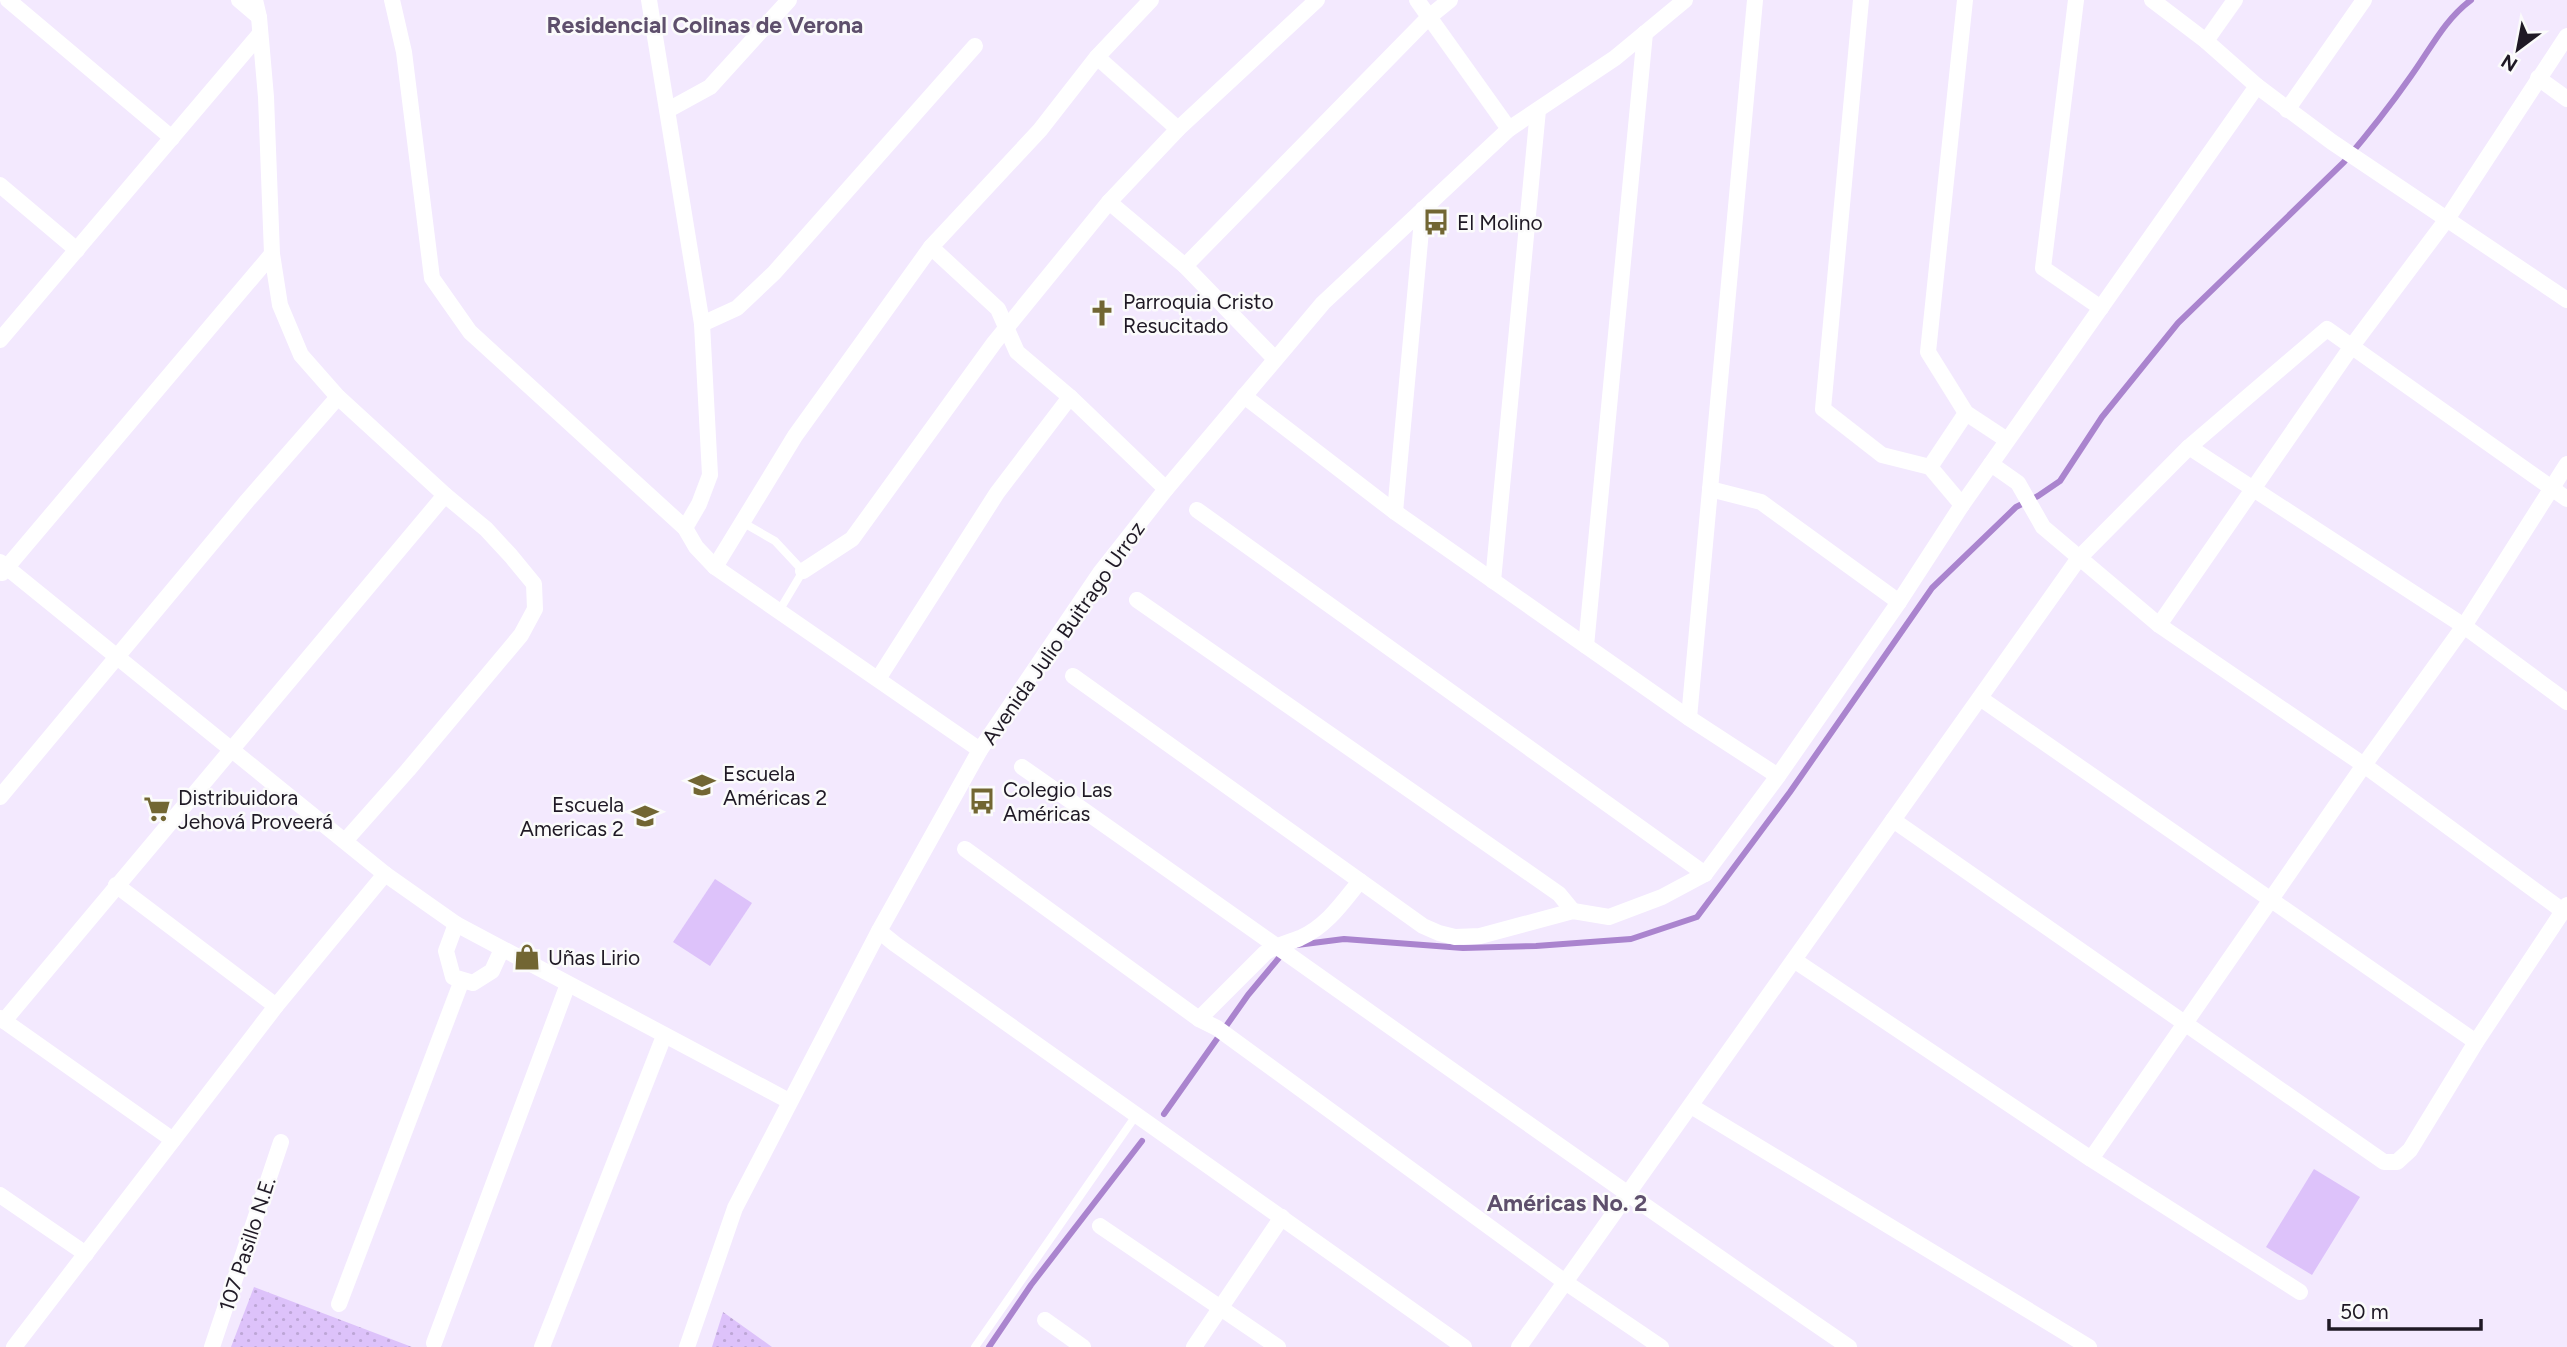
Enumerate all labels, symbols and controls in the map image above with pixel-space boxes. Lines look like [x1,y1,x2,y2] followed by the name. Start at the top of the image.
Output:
[547,11,863,39] district label: Residencial Colinas de Verona
[2483,14,2553,84] north arrow
[2497,49,2522,77] text: N
[1421,207,1451,237] bus stop icon: El Molino
[1457,210,1543,235] place label: El Molino
[1123,289,1274,338] place label: Parroquia Cristo Resucitado
[1087,298,1117,328] church icon: Parroquia Cristo Resucitado
[976,517,1150,749] street label: Avenida Julio Buitrago Urroz
[723,761,827,810] place label: Escuela Américas 2
[687,770,717,800] school or university icon: Escuela Américas 2
[1003,777,1112,826] place label: Colegio Las Américas
[178,785,333,834] place label: Distribuidora Jehová Proveerá
[967,786,997,816] bus stop icon: Colegio Las Américas
[520,792,624,841] place label: Escuela Americas 2
[142,794,172,824] supermarket icon: Distribuidora Jehová Proveerá
[630,801,660,831] school or university icon: Escuela Americas 2
[512,942,542,972] shop icon: Uñas Lirio
[548,945,640,970] place label: Uñas Lirio
[213,1174,281,1314] street label: 107 Pasillo N.E.
[1487,1189,1647,1217] district label: Américas No. 2
[2329,1288,2481,1332] scale bar
[2340,1299,2389,1324] text: 50 m

